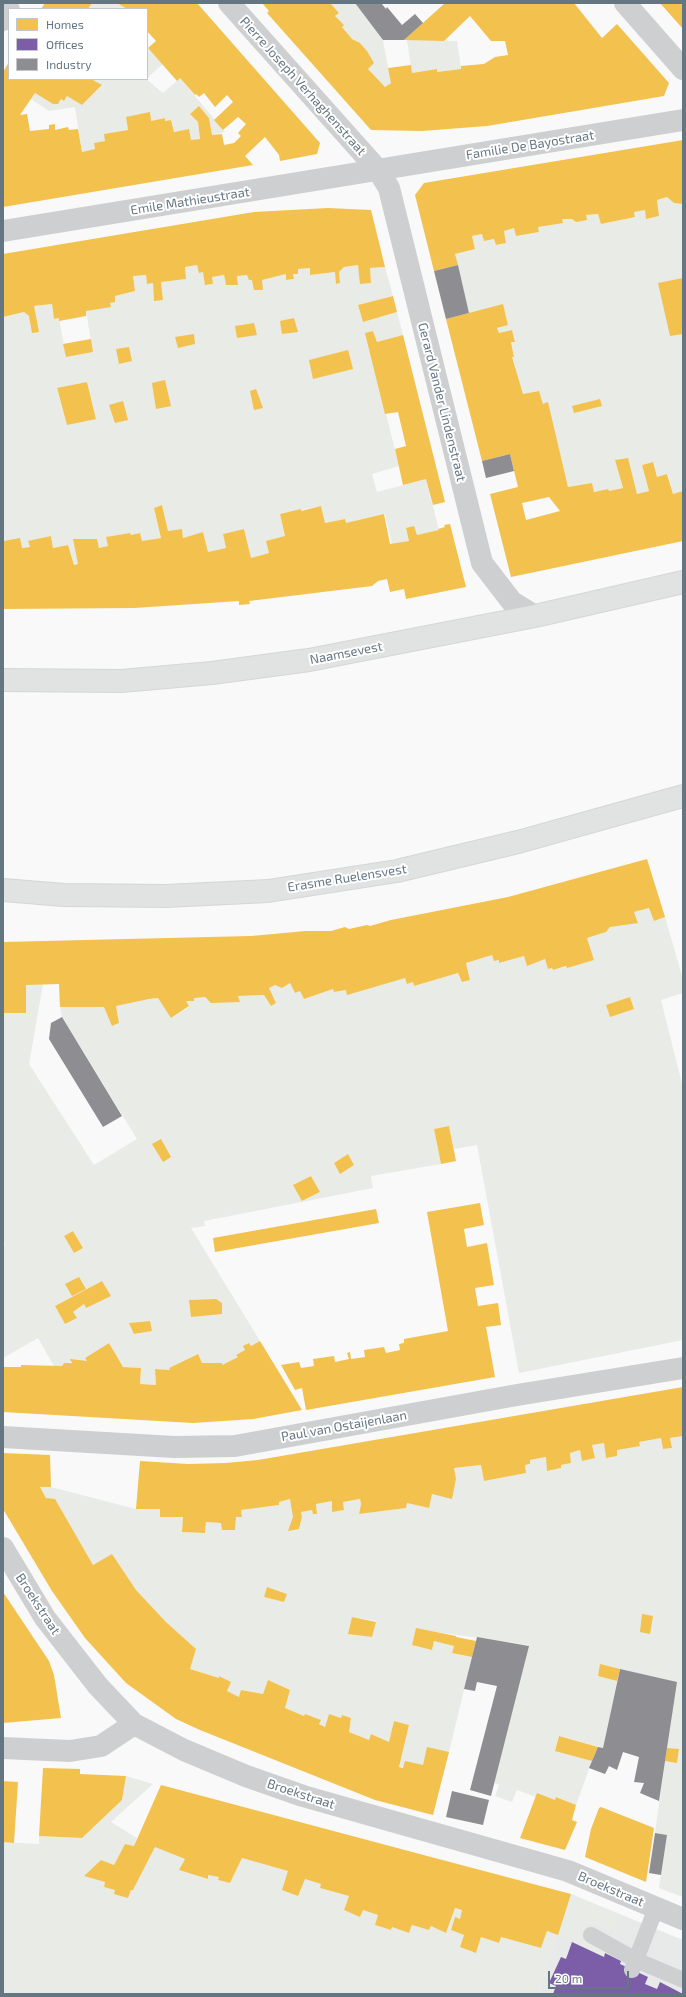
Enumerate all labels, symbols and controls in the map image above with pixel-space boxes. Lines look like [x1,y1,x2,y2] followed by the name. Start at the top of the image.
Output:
[8,8,148,80] legend
[237,14,369,158] street label: Pierre Joseph Verhaghenstraat
[46,17,84,31] text: Homes
[46,37,83,51] text: Offices
[46,57,92,71] text: Industry
[465,127,595,163] street label: Familie De Bayostraat
[129,184,251,218] street label: Emile Mathieustraat
[415,321,469,483] street label: Gerard Vander Lindenstraat
[308,638,384,668] street label: Naamsevest
[286,861,408,895] street label: Erasme Ruelensvest
[280,1407,408,1445] street label: Paul van Ostaijenlaan
[12,1570,64,1638] street label: Broekstraat
[265,1776,337,1812] street label: Broekstraat
[576,1868,646,1910] street label: Broekstraat
[550,1963,631,1989] scale bar
[555,1971,582,1985] text: 20 m

